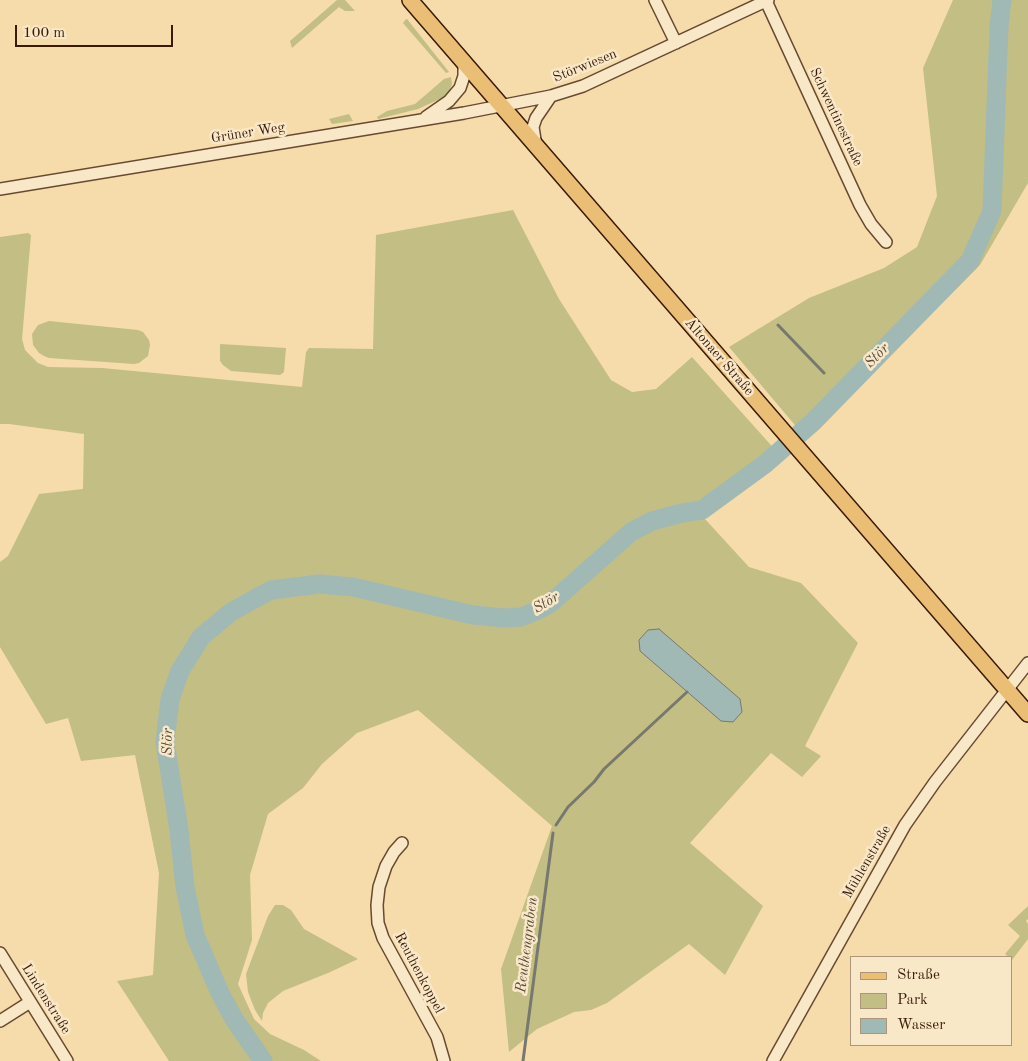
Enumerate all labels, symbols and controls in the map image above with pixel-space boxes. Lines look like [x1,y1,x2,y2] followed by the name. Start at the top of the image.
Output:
[18,15,175,47] scale bar
[23,26,65,41] text: 100 m
[551,46,619,86] street label: Störwiesen
[806,65,866,169] street label: Schwentinestraße
[210,119,286,147] street label: Grüner Weg
[681,315,757,399] street label: Altonaer Straße
[861,340,893,372] water label: Stör
[530,588,562,618] water label: Stör
[159,728,177,756] water label: Stör
[839,822,895,902] street label: Mühlenstraße
[512,896,542,994] water label: Reuthengraben
[391,930,447,1016] street label: Reuthenkoppel
[850,956,1013,1046] legend
[18,961,74,1037] street label: Lindenstraße
[897,968,940,983] text: Straße
[897,993,928,1008] text: Park
[897,1018,945,1033] text: Wasser

